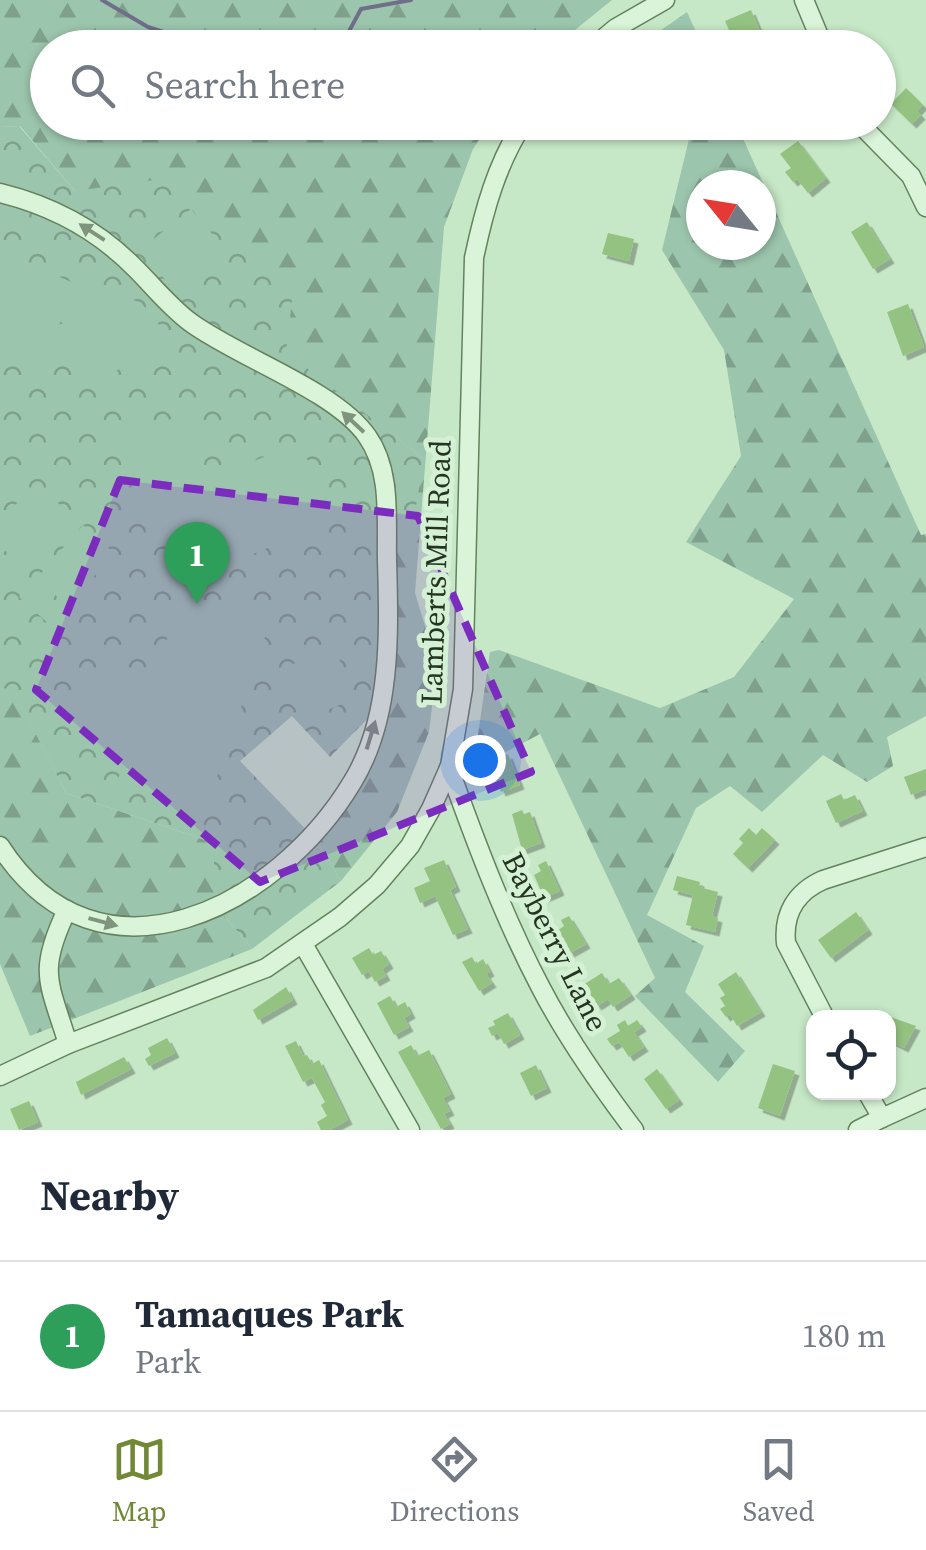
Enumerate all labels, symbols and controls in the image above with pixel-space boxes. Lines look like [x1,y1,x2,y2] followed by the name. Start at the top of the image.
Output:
[30,30,896,140] search box
[65,58,120,113] icon: search
[145,59,345,111] text: Search here
[686,170,776,260] north arrow
[79,224,106,242] one-way arrow
[341,411,365,434] one-way arrow
[410,439,461,705] street label: Lamberts Mill Road
[164,522,230,604] pin: 1
[364,719,379,750] one-way arrow
[455,735,506,786] your location
[493,845,618,1038] street label: Bayberry Lane
[88,914,119,930] one-way arrow
[806,1010,896,1100] map controls
[806,1010,896,1100] button: locate
[40,1166,179,1224] text: Nearby
[135,1288,404,1340] text: Tamaques Park
[64,1314,81,1358] text: 1
[802,1314,886,1358] text: 180 m
[135,1340,201,1384] text: Park
[112,1432,167,1530] tab: Map
[390,1432,519,1530] tab: Directions
[743,1432,814,1530] tab: Saved

